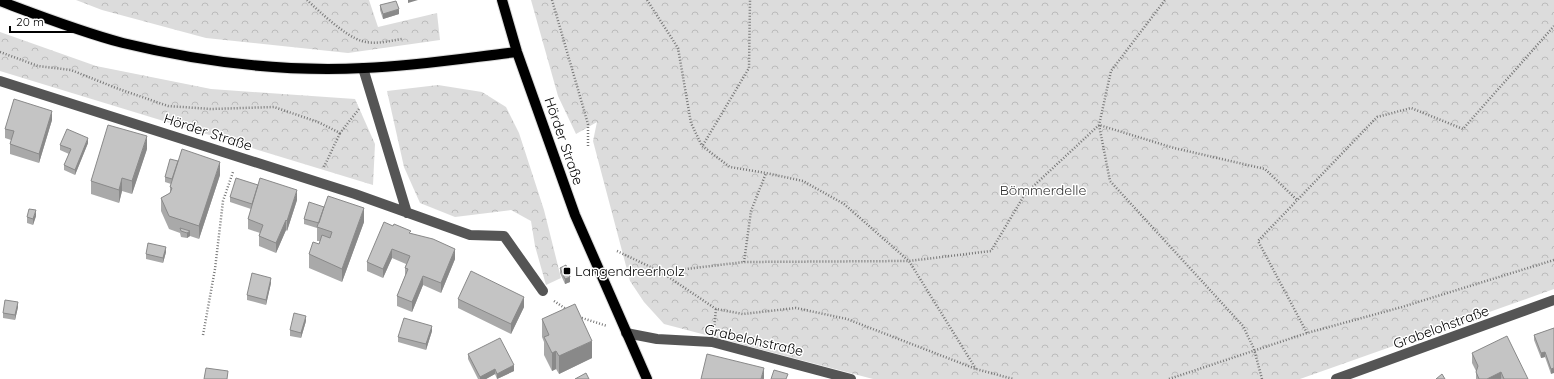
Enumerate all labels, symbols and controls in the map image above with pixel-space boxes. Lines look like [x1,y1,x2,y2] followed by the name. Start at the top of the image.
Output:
[10,8,75,34] scale bar
[16,14,44,29] text: 20 m
[541,95,588,187] street label: Hörder Straße
[161,109,255,155] street label: Hörder Straße
[1000,181,1086,199] park label: Bömmerdelle
[575,262,685,280] place label: Langendreerholz
[562,266,572,276] marker: Langendreerholz
[1391,301,1491,353] street label: Grabelohstraße
[703,320,805,360] street label: Grabelohstraße

